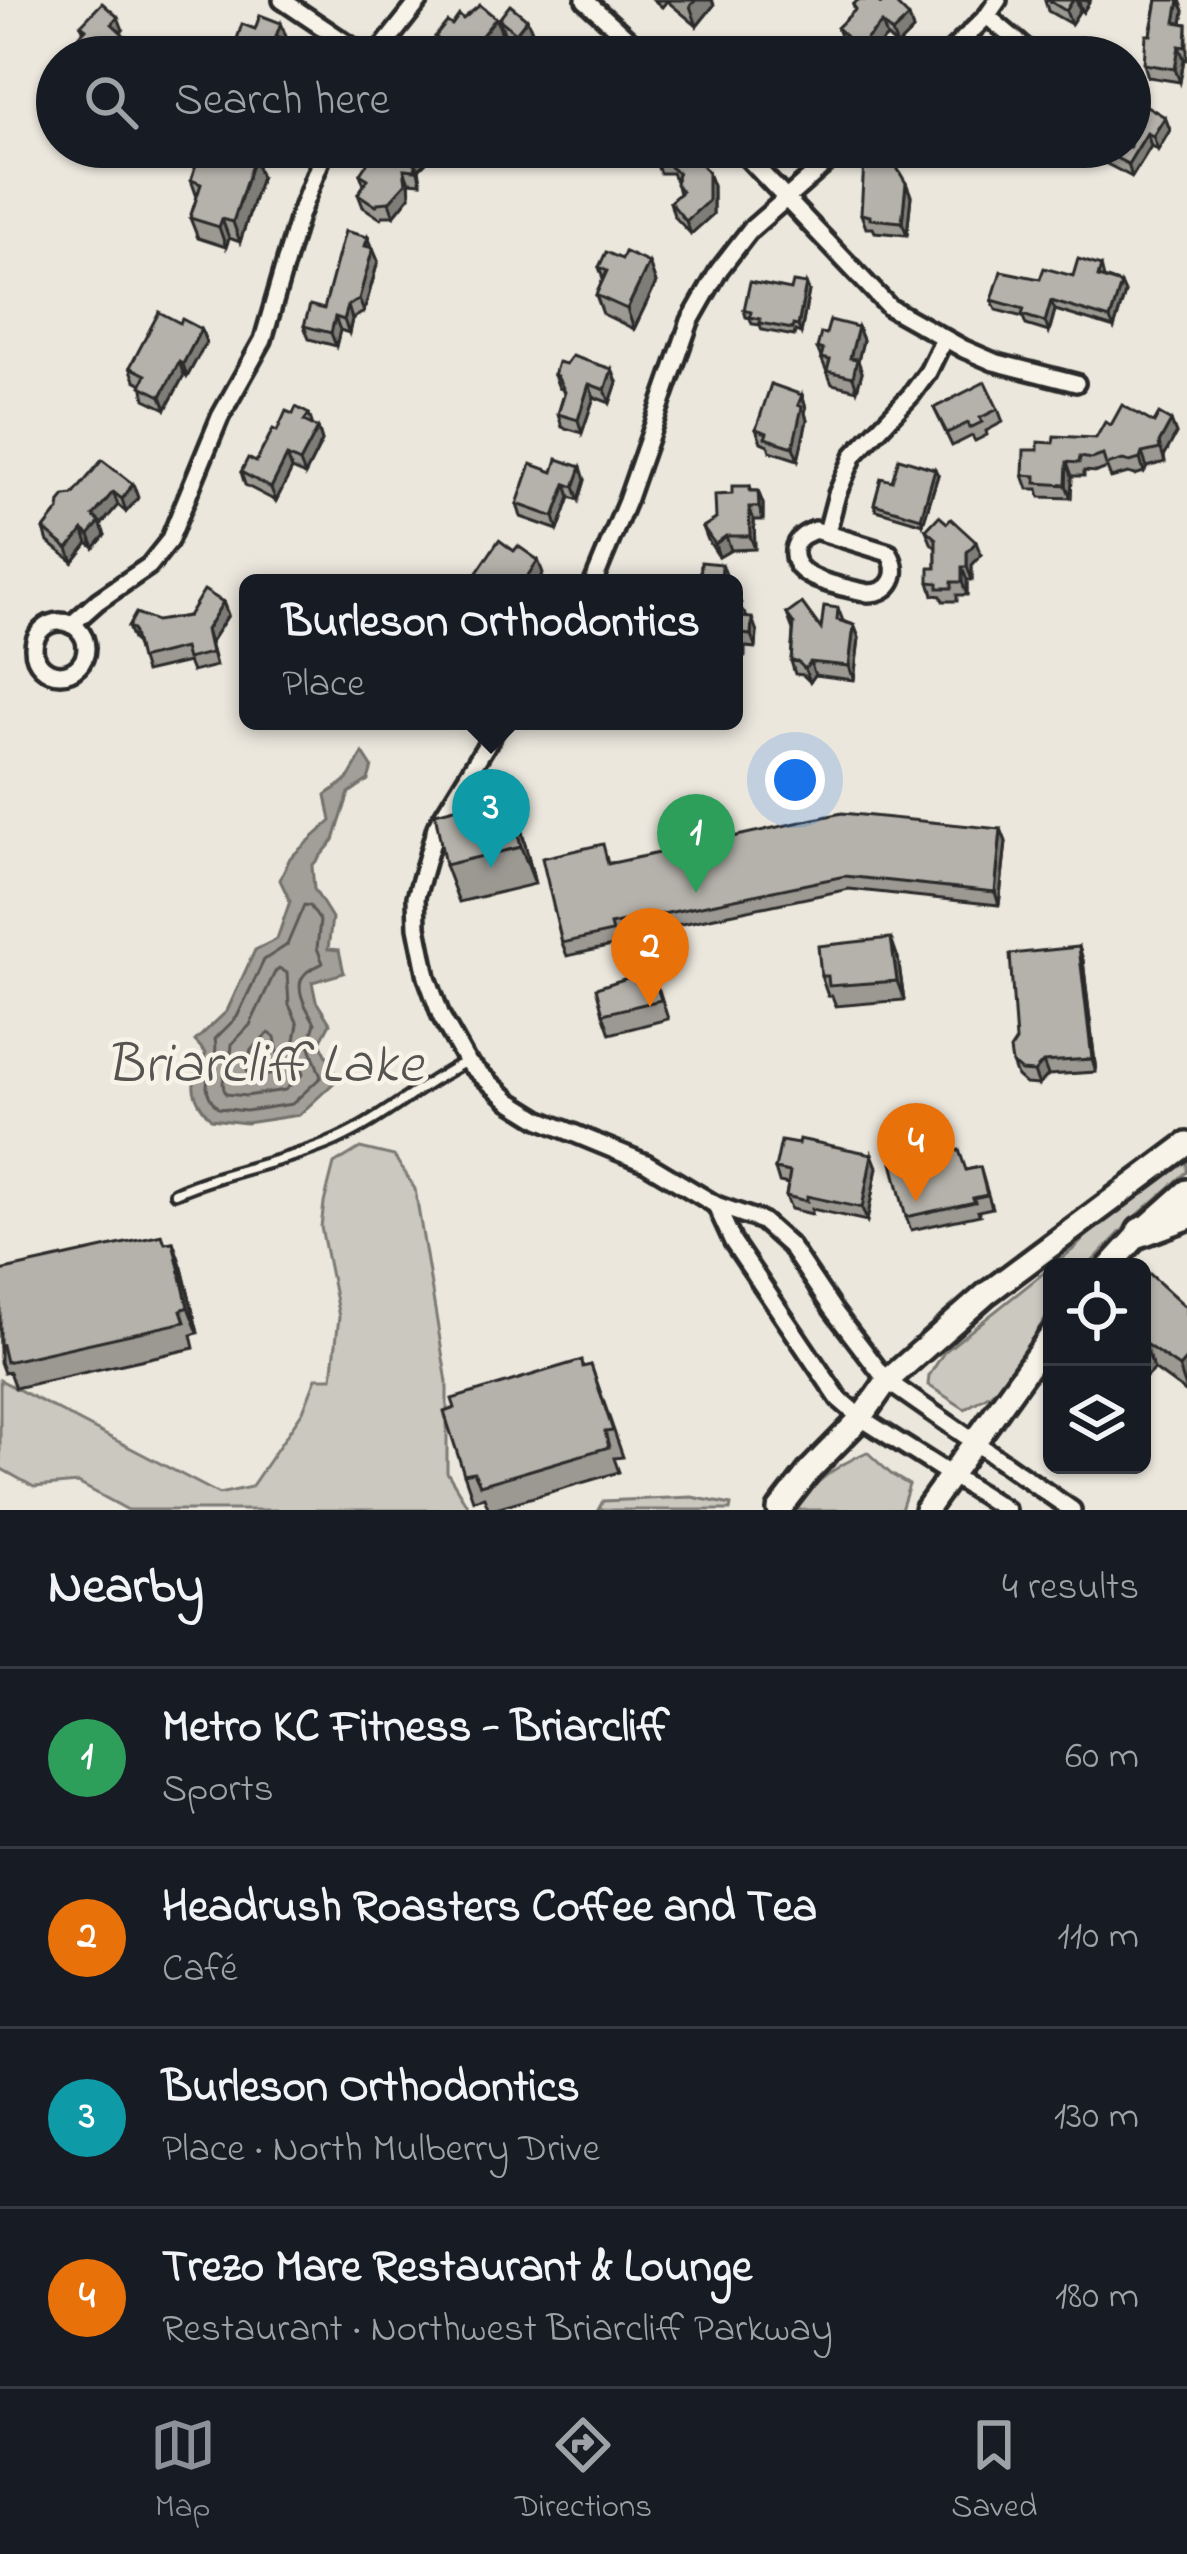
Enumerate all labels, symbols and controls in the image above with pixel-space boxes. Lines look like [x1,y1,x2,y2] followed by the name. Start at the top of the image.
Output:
[36,36,1151,168] search box
[78,69,144,135] icon: search
[174,69,390,135] text: Search here
[239,574,743,730] popup
[282,591,700,657] text: Burleson Orthodontics
[282,657,365,714] text: Place
[765,750,825,810] your location
[452,769,530,868] pin: 3
[657,794,735,893] pin: 1
[611,908,689,1007] pin: 2
[105,1026,425,1109] water label: Briarcliff Lake
[877,1103,955,1202] pin: 4
[1043,1258,1151,1474] map controls
[1043,1258,1151,1366] button: locate
[1043,1366,1151,1474] button: layers
[48,1551,204,1626] text: Nearby
[1002,1560,1139,1617] text: 4 results
[162,1696,669,1762] text: Metro KC Fitness - Briarcliff
[81,1729,93,1786] text: 1
[1065,1729,1139,1786] text: 60 m
[162,1762,274,1819] text: Sports
[162,1876,817,1942] text: Headrush Roasters Coffee and Tea
[77,1909,97,1966] text: 2
[1057,1909,1139,1966] text: 110 m
[162,1942,238,1999] text: Café
[162,2056,580,2122] text: Burleson Orthodontics
[79,2089,95,2146] text: 3
[1054,2089,1139,2146] text: 130 m
[162,2122,600,2179] text: Place · North Mulberry Drive
[162,2236,752,2302] text: Trezo Mare Restaurant & Lounge
[79,2269,95,2326] text: 4
[1055,2269,1139,2326] text: 180 m
[162,2302,833,2359] text: Restaurant · Northwest Briarcliff Parkway
[150,2412,216,2532] tab: Map
[515,2412,652,2532] tab: Directions
[951,2412,1037,2532] tab: Saved

